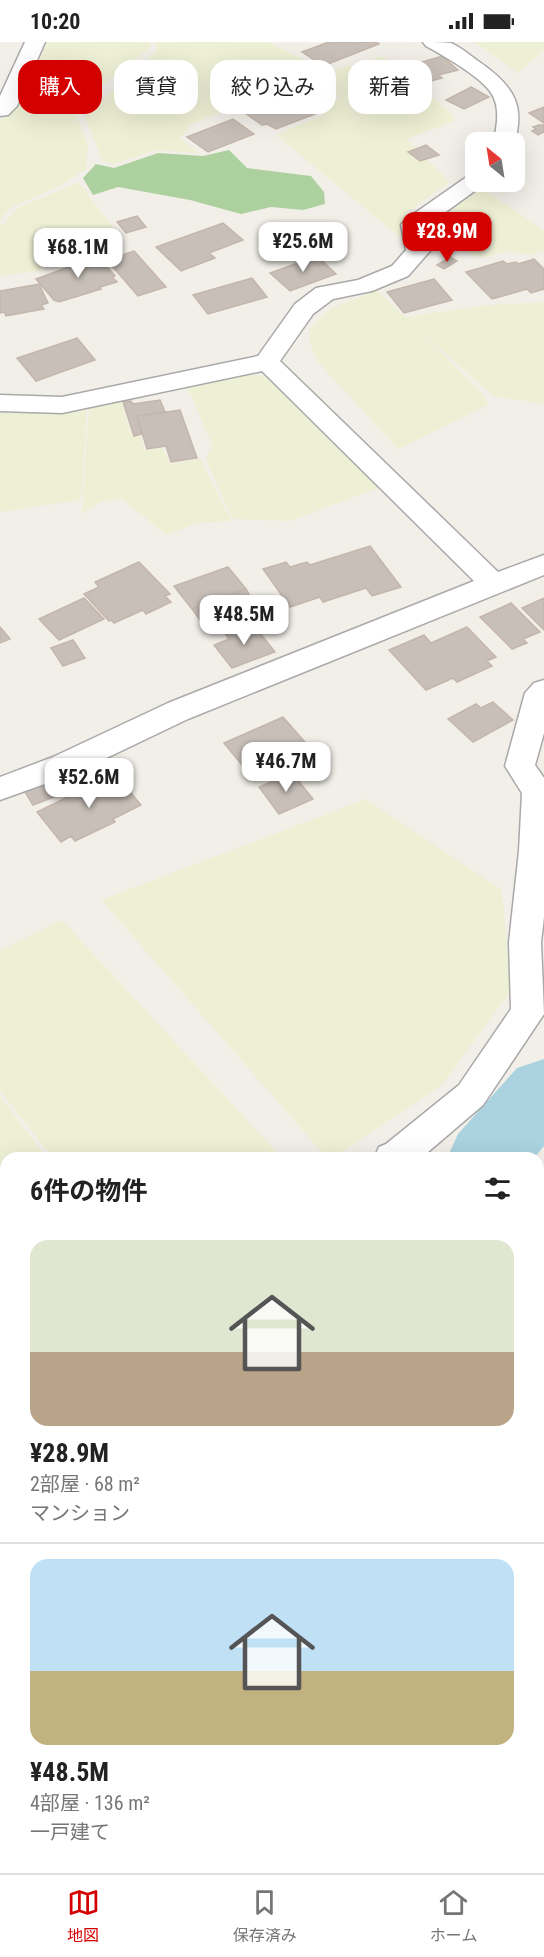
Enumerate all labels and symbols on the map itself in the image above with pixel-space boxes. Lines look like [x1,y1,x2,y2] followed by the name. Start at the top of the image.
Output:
[465,132,525,192] north arrow
[398,212,496,263] pin: ¥28.9M
[254,222,352,273] pin: ¥25.6M
[29,228,127,279] pin: ¥68.1M
[195,595,293,646] pin: ¥48.5M
[237,742,335,793] pin: ¥46.7M
[40,758,138,809] pin: ¥52.6M

